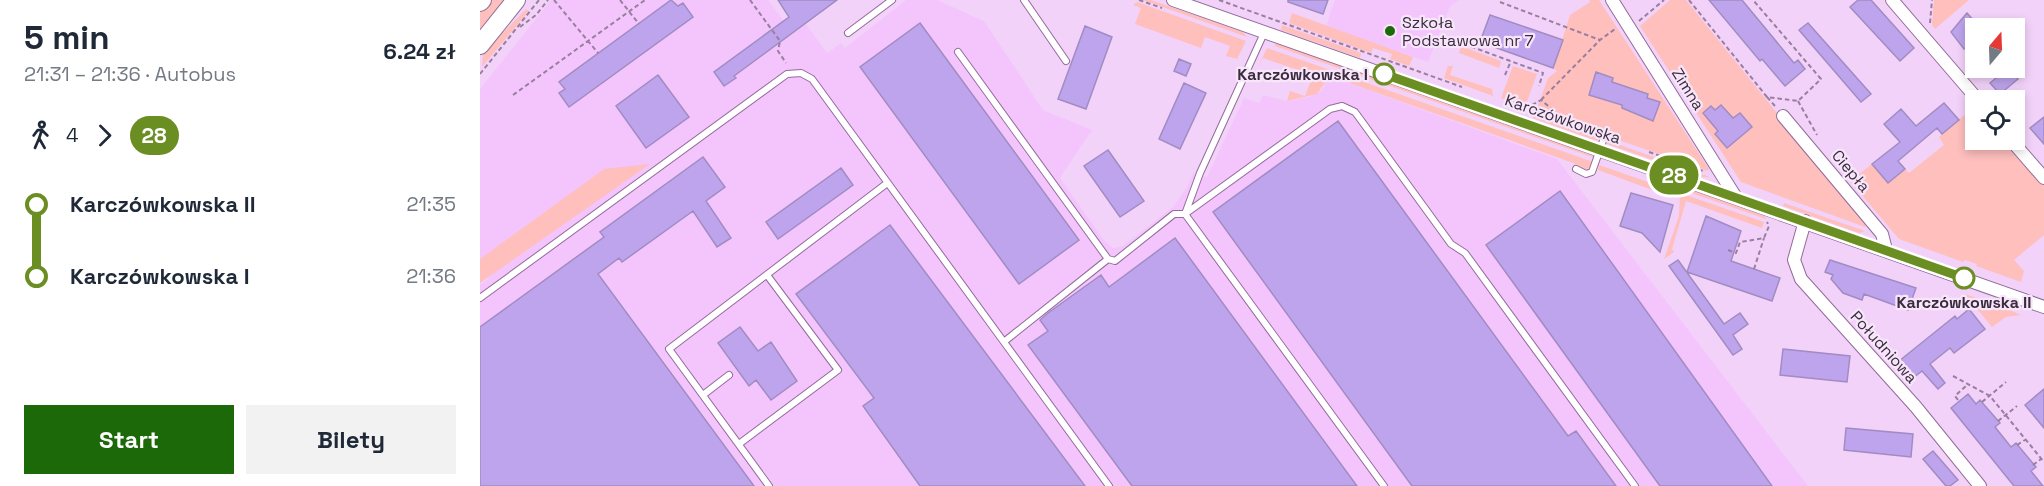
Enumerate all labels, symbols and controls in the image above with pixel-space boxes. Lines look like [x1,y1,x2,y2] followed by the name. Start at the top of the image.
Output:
[1402,12,1534,51] place label: Szkoła Podstawowa nr 7
[24,17,109,59] text: 5 min
[1965,18,2025,78] north arrow
[1965,18,2025,150] map controls
[1383,24,1397,38] marker: Szkoła Podstawowa nr 7
[383,37,456,65] text: 6.24 zł
[24,61,236,87] text: 21:31 – 21:36 · Autobus
[1373,63,1395,85] marker: Karczówkowska I
[1237,64,1368,85] place label: Karczówkowska I
[1667,64,1709,114] street label: Zimna
[1502,89,1624,149] street label: Karczówkowska
[1965,90,2025,150] button: locate
[24,119,57,152] icon: walk
[88,119,121,152] icon: forward
[66,122,79,148] text: 4
[142,122,167,149] text: 28
[1827,145,1875,197] street label: Ciepła
[1647,156,1701,195] line badge: 28
[1661,162,1687,189] text: 28
[70,190,255,218] text: Karczówkowska II
[406,191,456,217] text: 21:35
[70,262,250,290] text: Karczówkowska I
[406,263,456,289] text: 21:36
[1953,267,1975,289] marker: Karczówkowska II
[1897,292,2031,313] place label: Karczówkowska II
[1846,306,1922,388] street label: Południowa
[24,405,234,474] button: Start
[246,405,456,474] button: Bilety

